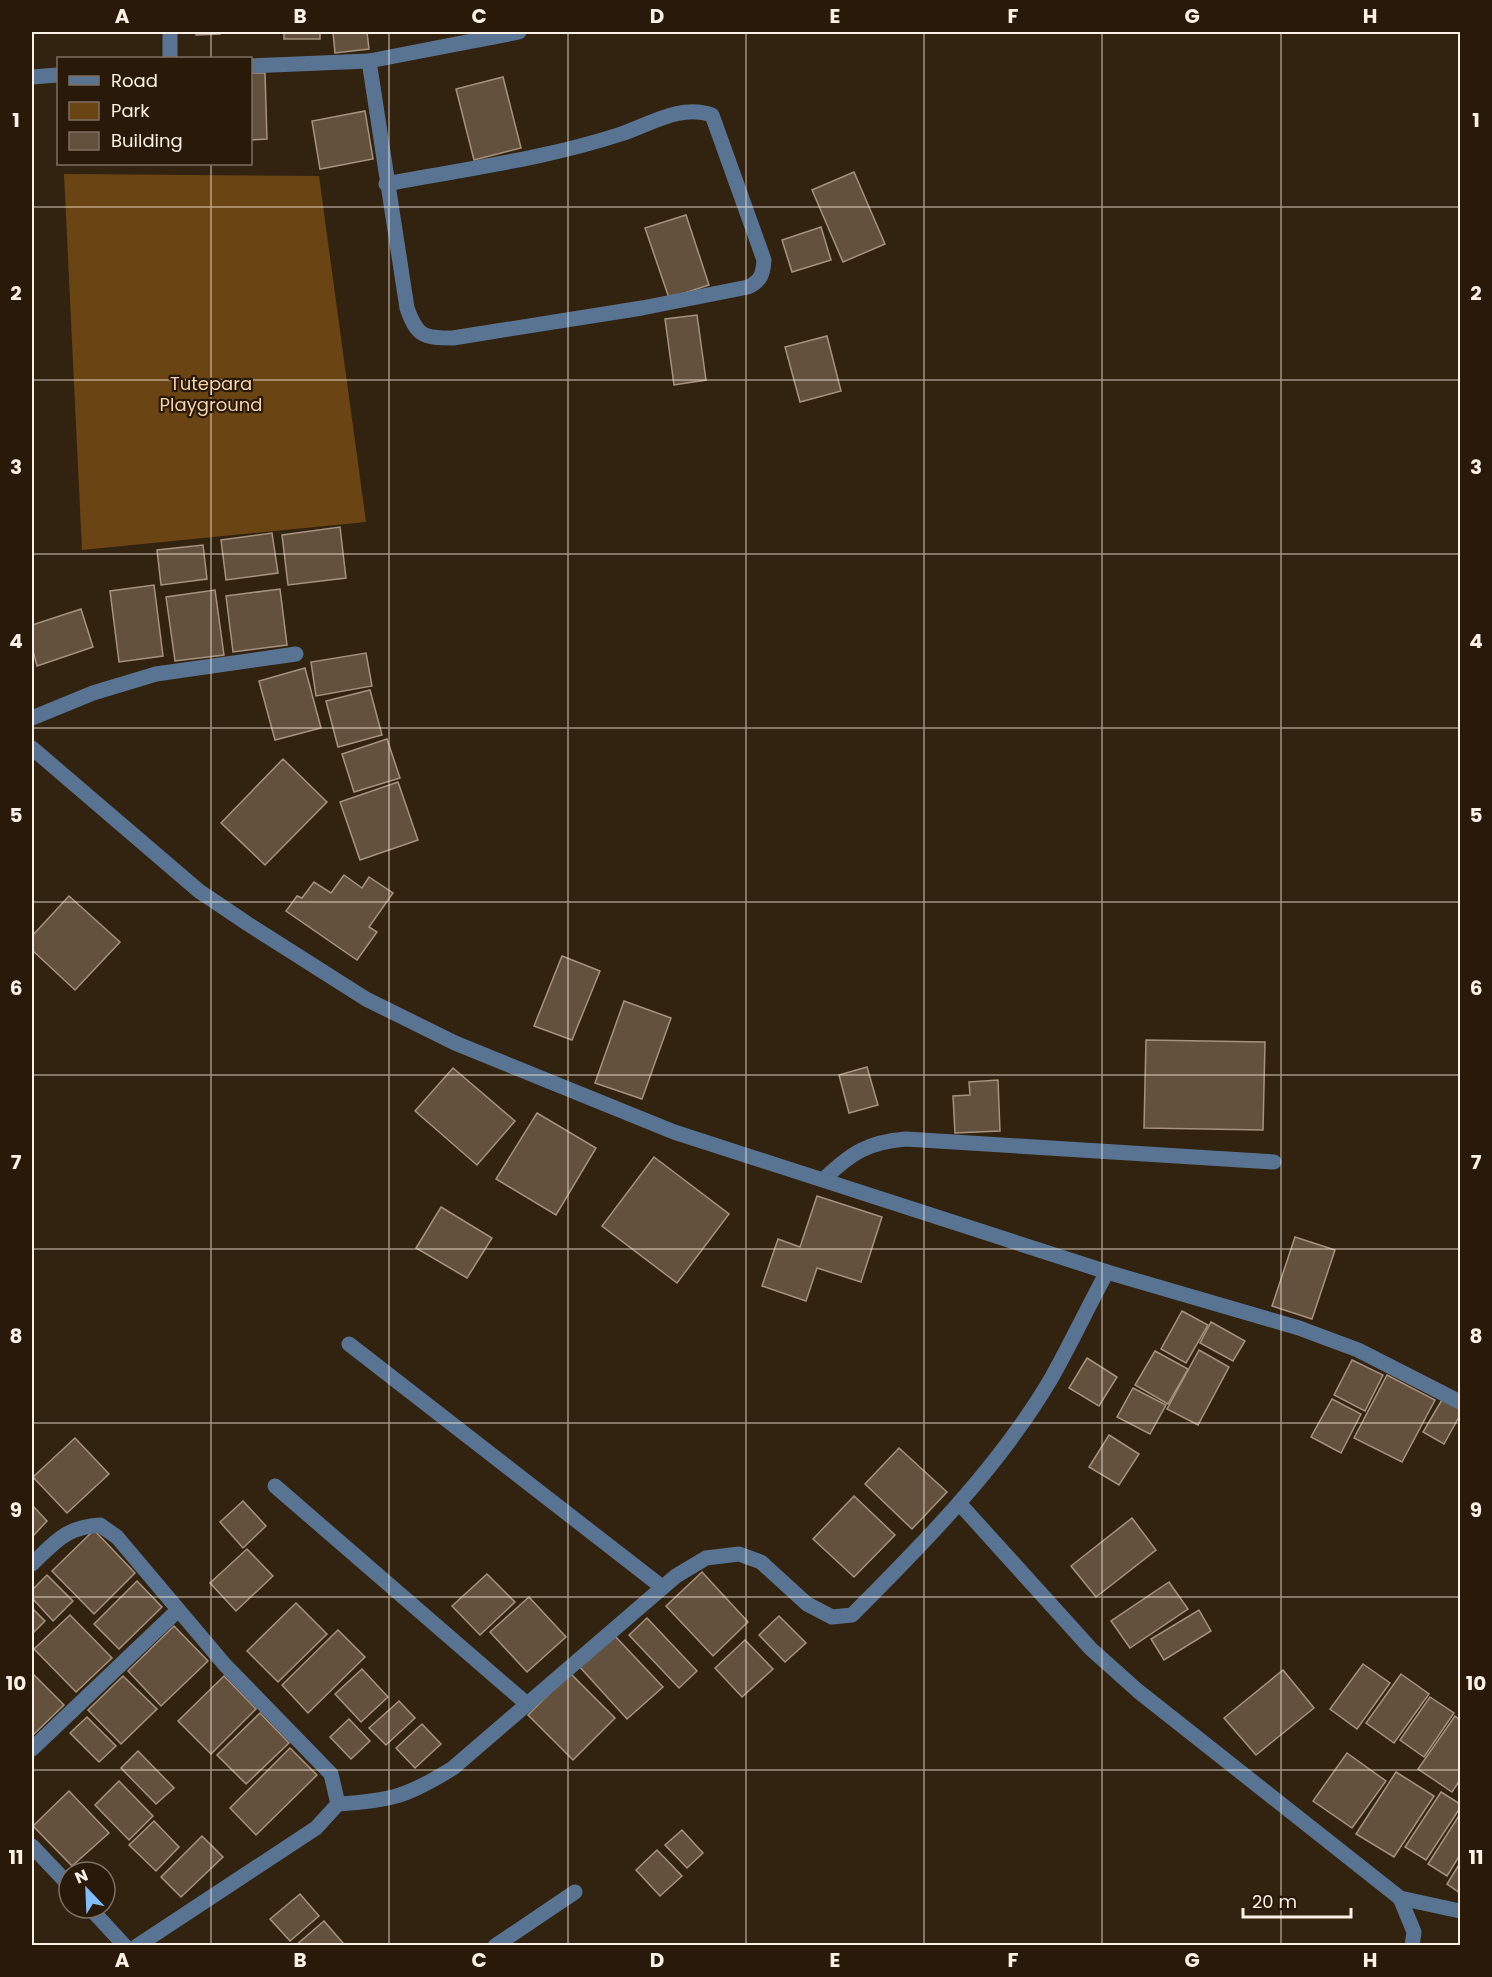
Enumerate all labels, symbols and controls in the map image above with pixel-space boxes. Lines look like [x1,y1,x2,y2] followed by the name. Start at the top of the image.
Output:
[115,2,130,30] text: A
[293,2,307,30] text: B
[471,2,487,30] text: C
[650,2,664,30] text: D
[830,2,840,30] text: E
[1008,2,1019,30] text: F
[1184,2,1200,30] text: G
[1363,2,1377,30] text: H
[57,57,252,165] legend
[111,68,158,93] text: Road
[111,98,150,123] text: Park
[12,106,20,134] text: 1
[1472,106,1480,134] text: 1
[111,128,183,153] text: Building
[10,279,22,307] text: 2
[1470,279,1482,307] text: 2
[160,371,262,417] park label: Tutepara Playground
[10,453,22,481] text: 3
[1470,453,1482,481] text: 3
[9,627,23,655] text: 4
[1469,627,1483,655] text: 4
[10,801,23,829] text: 5
[1470,801,1483,829] text: 5
[10,974,22,1002] text: 6
[1470,974,1482,1002] text: 6
[11,1148,22,1176] text: 7
[1471,1148,1482,1176] text: 7
[10,1322,22,1350] text: 8
[1470,1322,1482,1350] text: 8
[10,1496,22,1524] text: 9
[1470,1496,1482,1524] text: 9
[6,1669,26,1697] text: 10
[1466,1669,1486,1697] text: 10
[8,1843,24,1871] text: 11
[1468,1843,1484,1871] text: 11
[57,1860,117,1920] north arrow
[71,1864,91,1890] text: N
[1243,1881,1351,1919] scale bar
[1252,1889,1297,1914] text: 20 m
[115,1946,130,1974] text: A
[293,1946,307,1974] text: B
[471,1946,487,1974] text: C
[650,1946,664,1974] text: D
[830,1946,840,1974] text: E
[1008,1946,1019,1974] text: F
[1184,1946,1200,1974] text: G
[1363,1946,1377,1974] text: H

